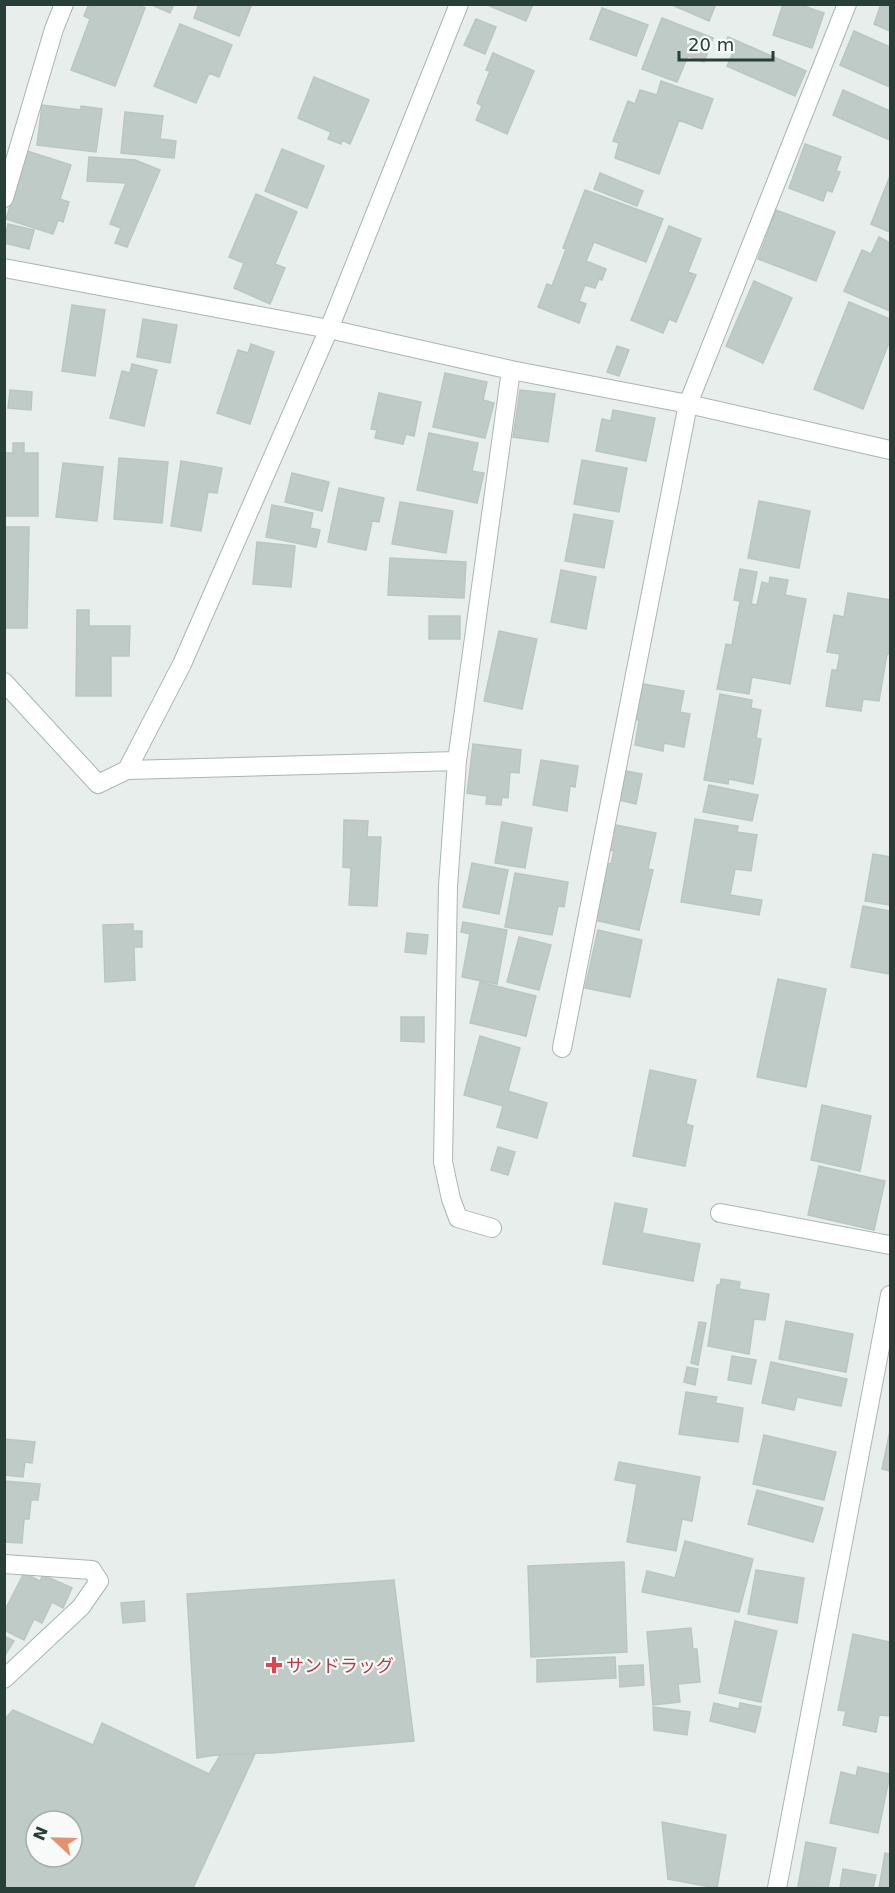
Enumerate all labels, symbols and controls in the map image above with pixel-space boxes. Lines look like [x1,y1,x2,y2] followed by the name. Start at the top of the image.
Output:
[679,24,774,62] scale bar
[688,34,734,55] text: 20 m
[286,1655,394,1676] place label: サンドラッグ
[267,1658,281,1672] marker: サンドラッグ
[24,1809,84,1869] north arrow
[29,1824,52,1843] text: N

